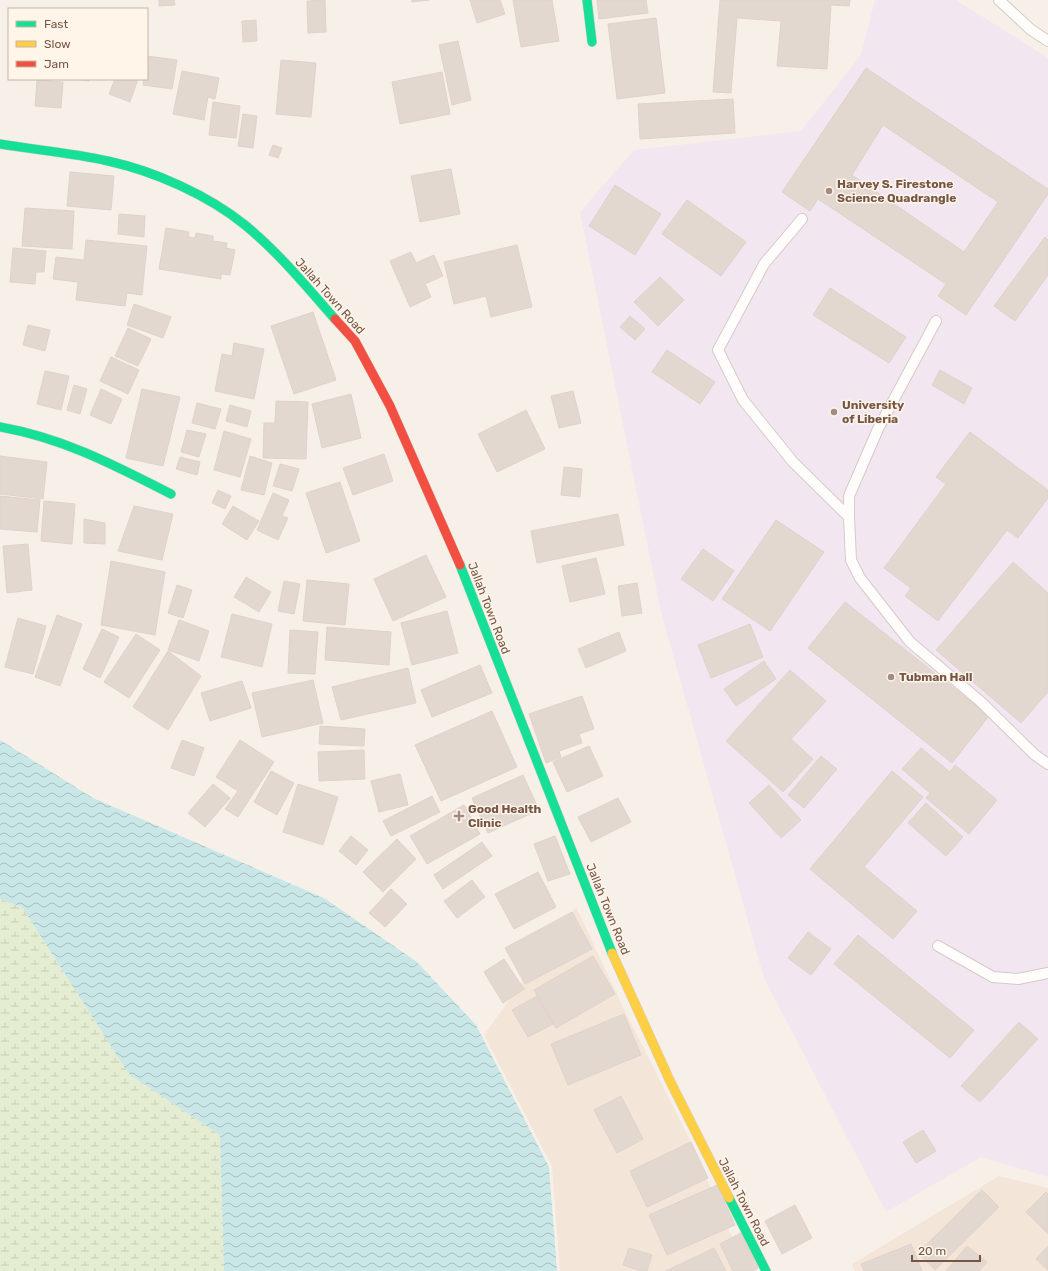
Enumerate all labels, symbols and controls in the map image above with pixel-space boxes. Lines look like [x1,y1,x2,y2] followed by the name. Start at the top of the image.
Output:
[8,8,148,80] legend
[44,17,68,31] text: Fast
[44,37,71,51] text: Slow
[44,57,69,71] text: Jam
[837,177,956,205] place label: Harvey S. Firestone Science Quadrangle
[824,186,834,196] marker: Harvey S. Firestone Science Quadrangle
[292,255,368,337] street label: Jallah Town Road
[842,398,904,426] place label: University of Liberia
[829,407,839,417] marker: University of Liberia
[465,560,513,656] street label: Jallah Town Road
[899,670,972,684] place label: Tubman Hall
[886,672,896,682] marker: Tubman Hall
[468,802,542,830] place label: Good Health Clinic
[453,810,465,822] marker: Good Health Clinic
[583,861,633,957] street label: Jallah Town Road
[716,1155,772,1249] street label: Jallah Town Road
[912,1237,980,1263] scale bar
[918,1244,946,1258] text: 20 m

